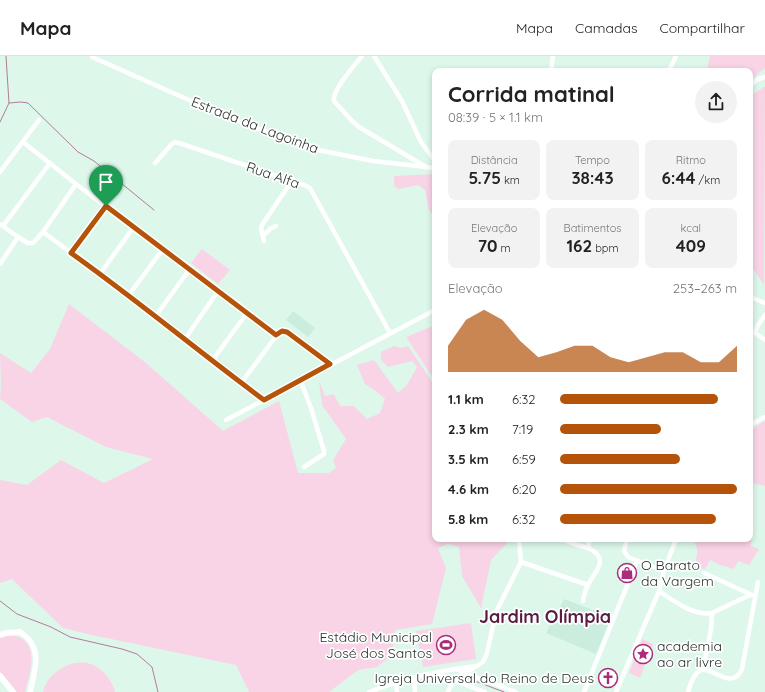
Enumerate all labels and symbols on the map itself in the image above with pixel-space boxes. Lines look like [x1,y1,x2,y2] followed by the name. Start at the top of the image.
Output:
[189,92,321,158] street label: Estrada da Lagoinha
[244,157,302,193] street label: Rua Alfa
[89,165,123,206] pin
[641,556,714,590] place label: O Barato da Vargem
[616,562,638,584] shop icon: O Barato da Vargem
[479,605,611,628] district label: Jardim Olímpia
[319,628,432,662] place label: Estádio Municipal José dos Santos
[435,634,457,656] sports icon: Estádio Municipal José dos Santos
[657,637,722,671] place label: academia ao ar livre
[632,643,654,665] place icon: academia ao ar livre
[597,667,619,689] church icon: Igreja Universal do Reino de Deus
[375,669,594,687] place label: Igreja Universal do Reino de Deus

